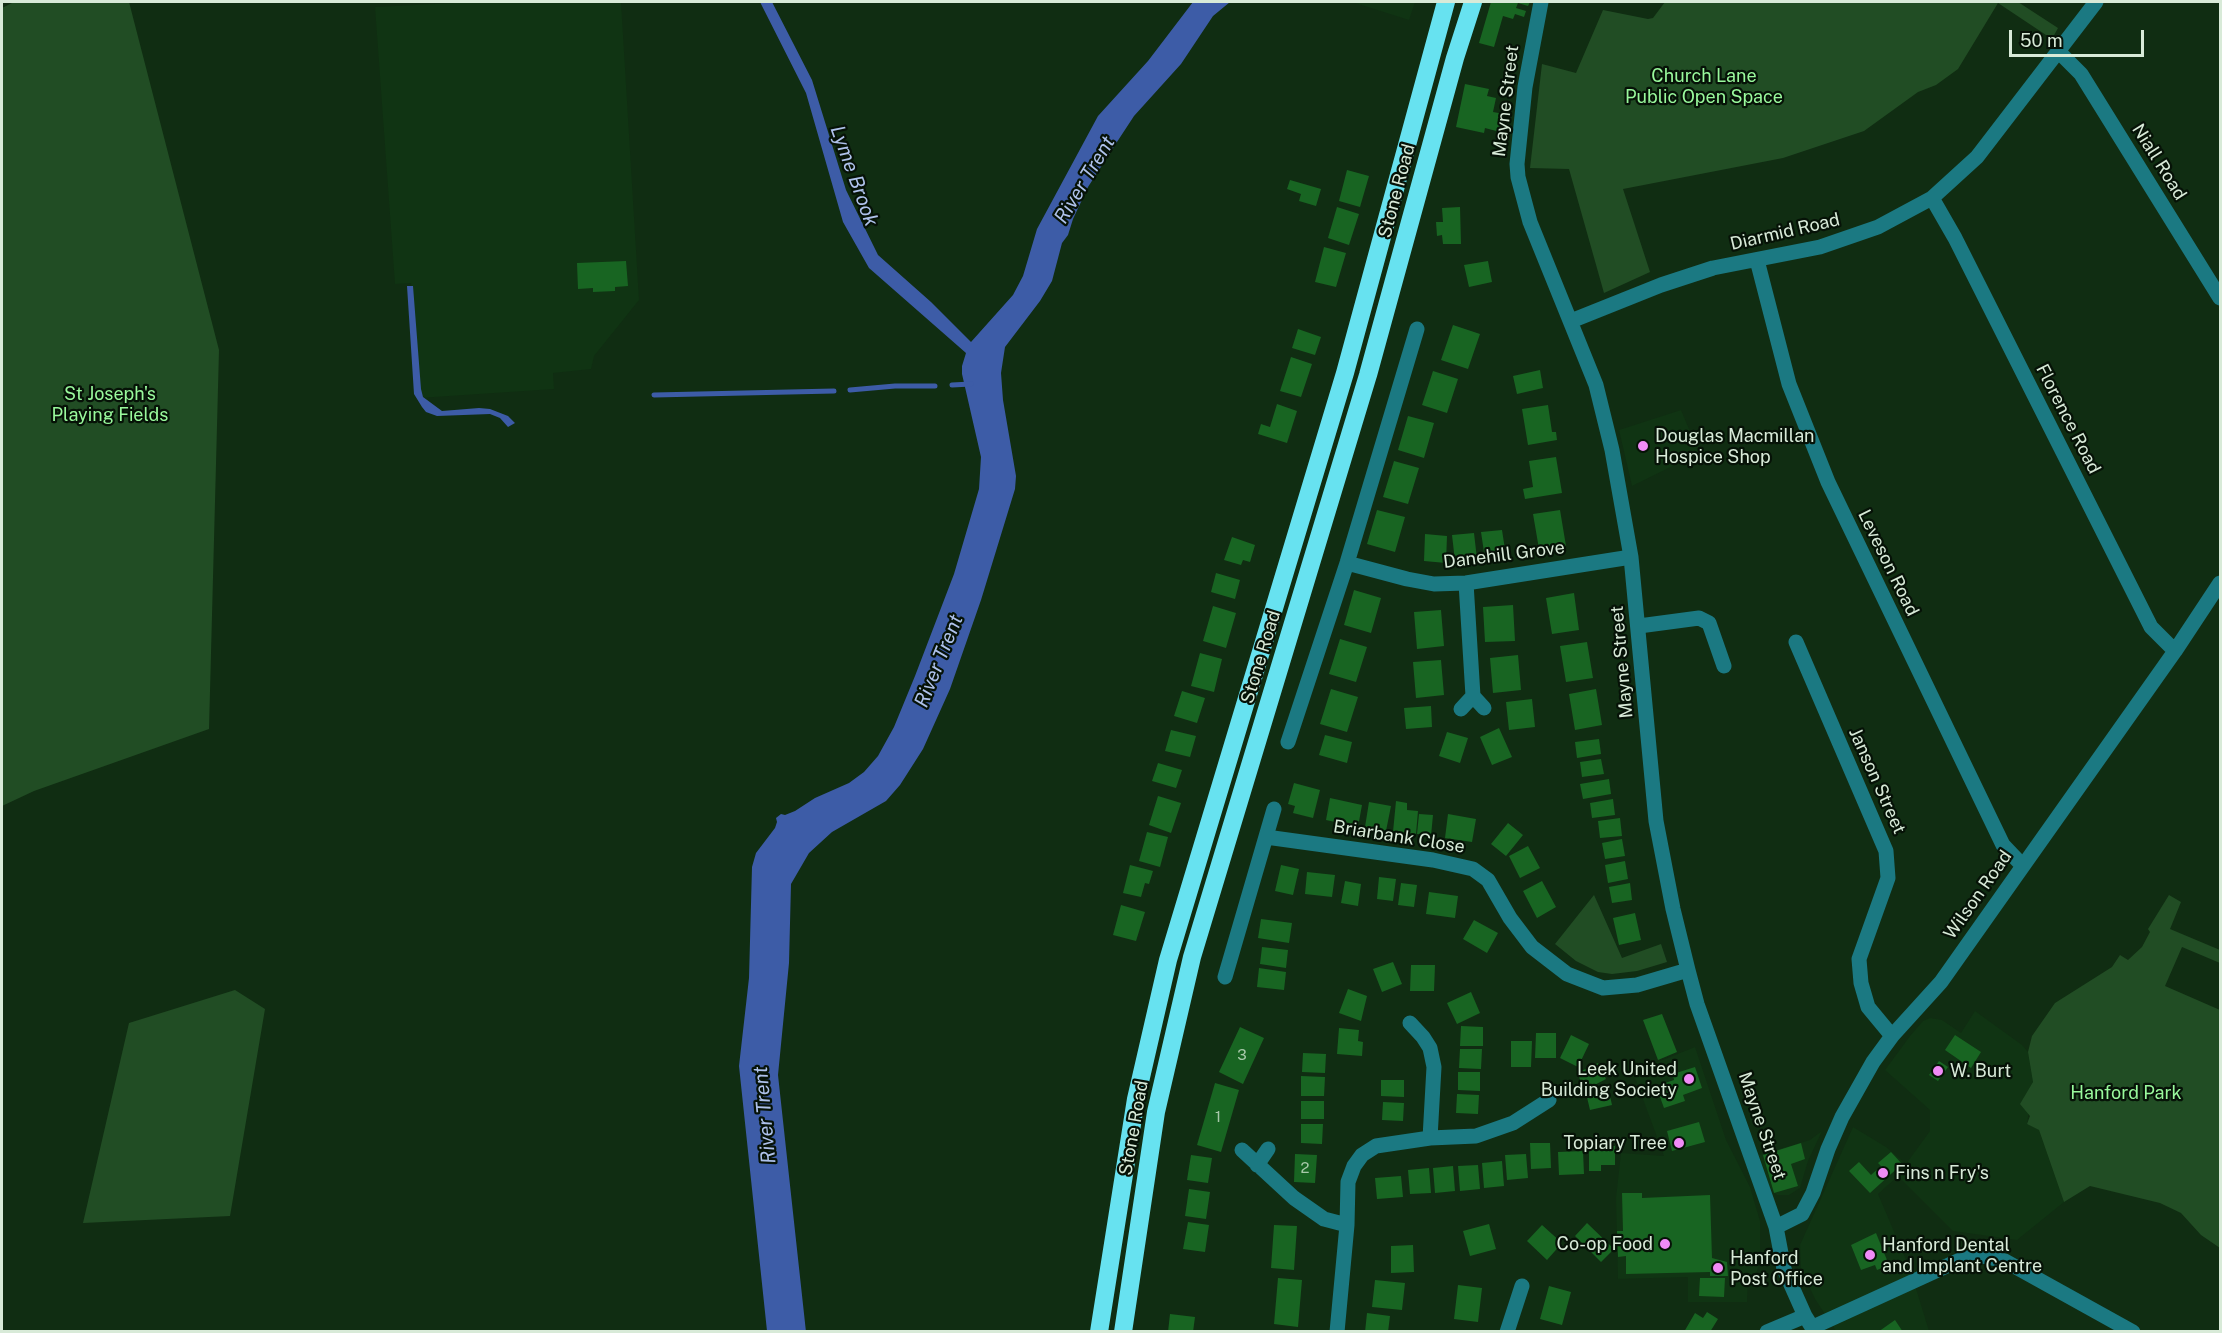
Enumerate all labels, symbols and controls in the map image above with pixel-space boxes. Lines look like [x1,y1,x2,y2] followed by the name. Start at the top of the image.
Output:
[2012,18,2147,56] scale bar
[2020,30,2063,51] text: 50 m
[1488,44,1524,158] street label: Mayne Street
[1625,65,1783,107] park label: Church Lane Public Open Space
[2127,120,2191,204] street label: Niall Road
[825,122,883,230] water label: Lyme Brook
[1050,132,1120,228] water label: River Trent
[1374,142,1420,240] street label: Stone Road
[1728,209,1842,255] street label: Diarmid Road
[2031,361,2105,477] street label: Florence Road
[52,383,168,426] park label: St Joseph's Playing Fields
[1655,425,1814,468] place label: Douglas Macmillan Hospice Shop
[1636,439,1650,453] marker: Douglas Macmillan Hospice Shop
[1853,506,1923,620] street label: Leveson Road
[1442,537,1566,573] street label: Danehill Grove
[1606,605,1638,719] street label: Mayne Street
[1237,608,1285,706] street label: Stone Road
[910,611,968,711] water label: River Trent
[1844,725,1910,837] street label: Janson Street
[1332,816,1466,858] street label: Briarbank Close
[1939,846,2017,944] street label: Wilson Road
[1237,1046,1247,1064] house number: 3
[1541,1058,1677,1100] place label: Leek United Building Society
[1950,1060,2011,1082] place label: W. Burt
[1931,1064,1945,1078] marker: W. Burt
[749,1065,781,1165] water label: River Trent
[1733,1069,1791,1183] street label: Mayne Street
[1682,1072,1696,1086] marker: Leek United Building Society
[1115,1079,1153,1177] street label: Stone Road
[2070,1082,2182,1104] park label: Hanford Park
[1215,1108,1221,1126] house number: 1
[1564,1132,1667,1154] place label: Topiary Tree
[1672,1136,1686,1150] marker: Topiary Tree
[1301,1159,1309,1177] house number: 2
[1895,1162,1989,1184] place label: Fins n Fry's
[1876,1166,1890,1180] marker: Fins n Fry's
[1557,1233,1653,1255] place label: Co-op Food
[1882,1234,2042,1276] place label: Hanford Dental and Implant Centre
[1658,1237,1672,1251] marker: Co-op Food
[1730,1247,1823,1290] place label: Hanford Post Office
[1863,1248,1877,1262] marker: Hanford Dental and Implant Centre
[1711,1261,1725,1275] marker: Hanford Post Office

